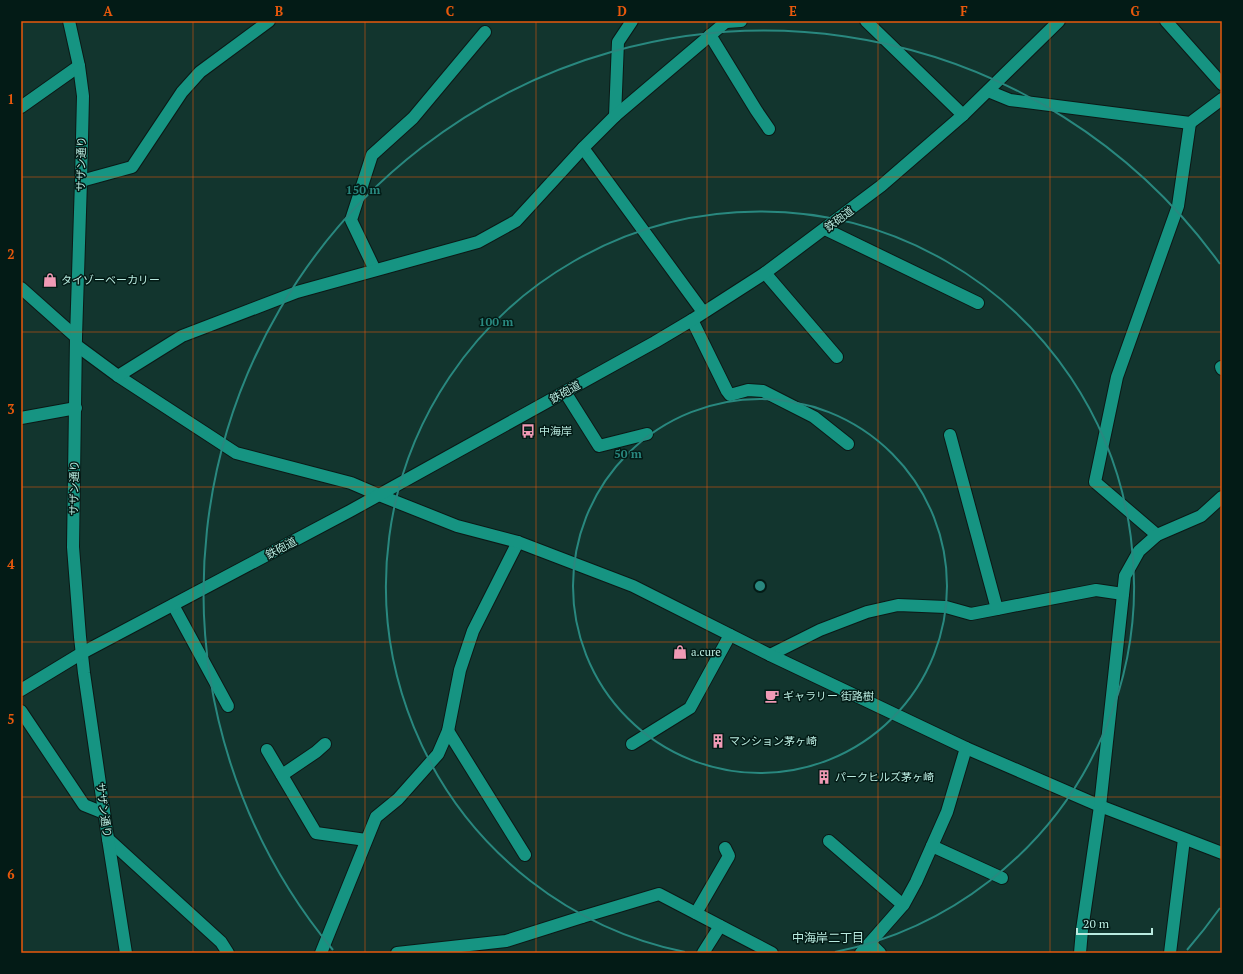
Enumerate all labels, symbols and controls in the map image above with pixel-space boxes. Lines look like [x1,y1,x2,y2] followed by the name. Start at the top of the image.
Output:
[103,2,113,20] text: A
[275,2,283,20] text: B
[446,2,454,20] text: C
[617,2,627,20] text: D
[789,2,797,20] text: E
[960,2,968,20] text: F
[1130,2,1140,20] text: G
[7,90,15,108] text: 1
[74,136,88,192] street label: サザン通り
[346,182,380,197] text: 150 m
[822,203,856,235] street label: 鉄砲道
[7,245,15,263] text: 2
[42,272,58,288] shop icon: タイゾーベーカリー
[61,273,160,287] place label: タイゾーベーカリー
[479,314,513,329] text: 100 m
[547,378,583,406] street label: 鉄砲道
[7,400,15,418] text: 3
[520,423,536,439] bus stop icon: 中海岸
[539,424,572,438] place label: 中海岸
[614,446,642,461] text: 50 m
[67,460,81,516] street label: サザン通り
[263,534,299,562] street label: 鉄砲道
[7,555,15,573] text: 4
[753,579,767,593] centre of rings
[672,644,688,660] shop icon: a.cure
[691,645,721,659] place label: a.cure
[764,688,780,704] cafe icon: ギャラリー 街路樹
[783,689,874,703] place label: ギャラリー 街路樹
[7,710,15,728] text: 5
[710,733,726,749] building icon: マンション茅ヶ崎
[729,734,817,748] place label: マンション茅ヶ崎
[816,769,832,785] building icon: パークヒルズ茅ヶ崎
[835,770,934,784] place label: パークヒルズ茅ヶ崎
[93,782,115,838] street label: サザン通り
[7,865,15,883] text: 6
[1077,910,1152,936] scale bar
[1083,916,1110,931] text: 20 m
[792,930,864,945] district label: 中海岸二丁目

